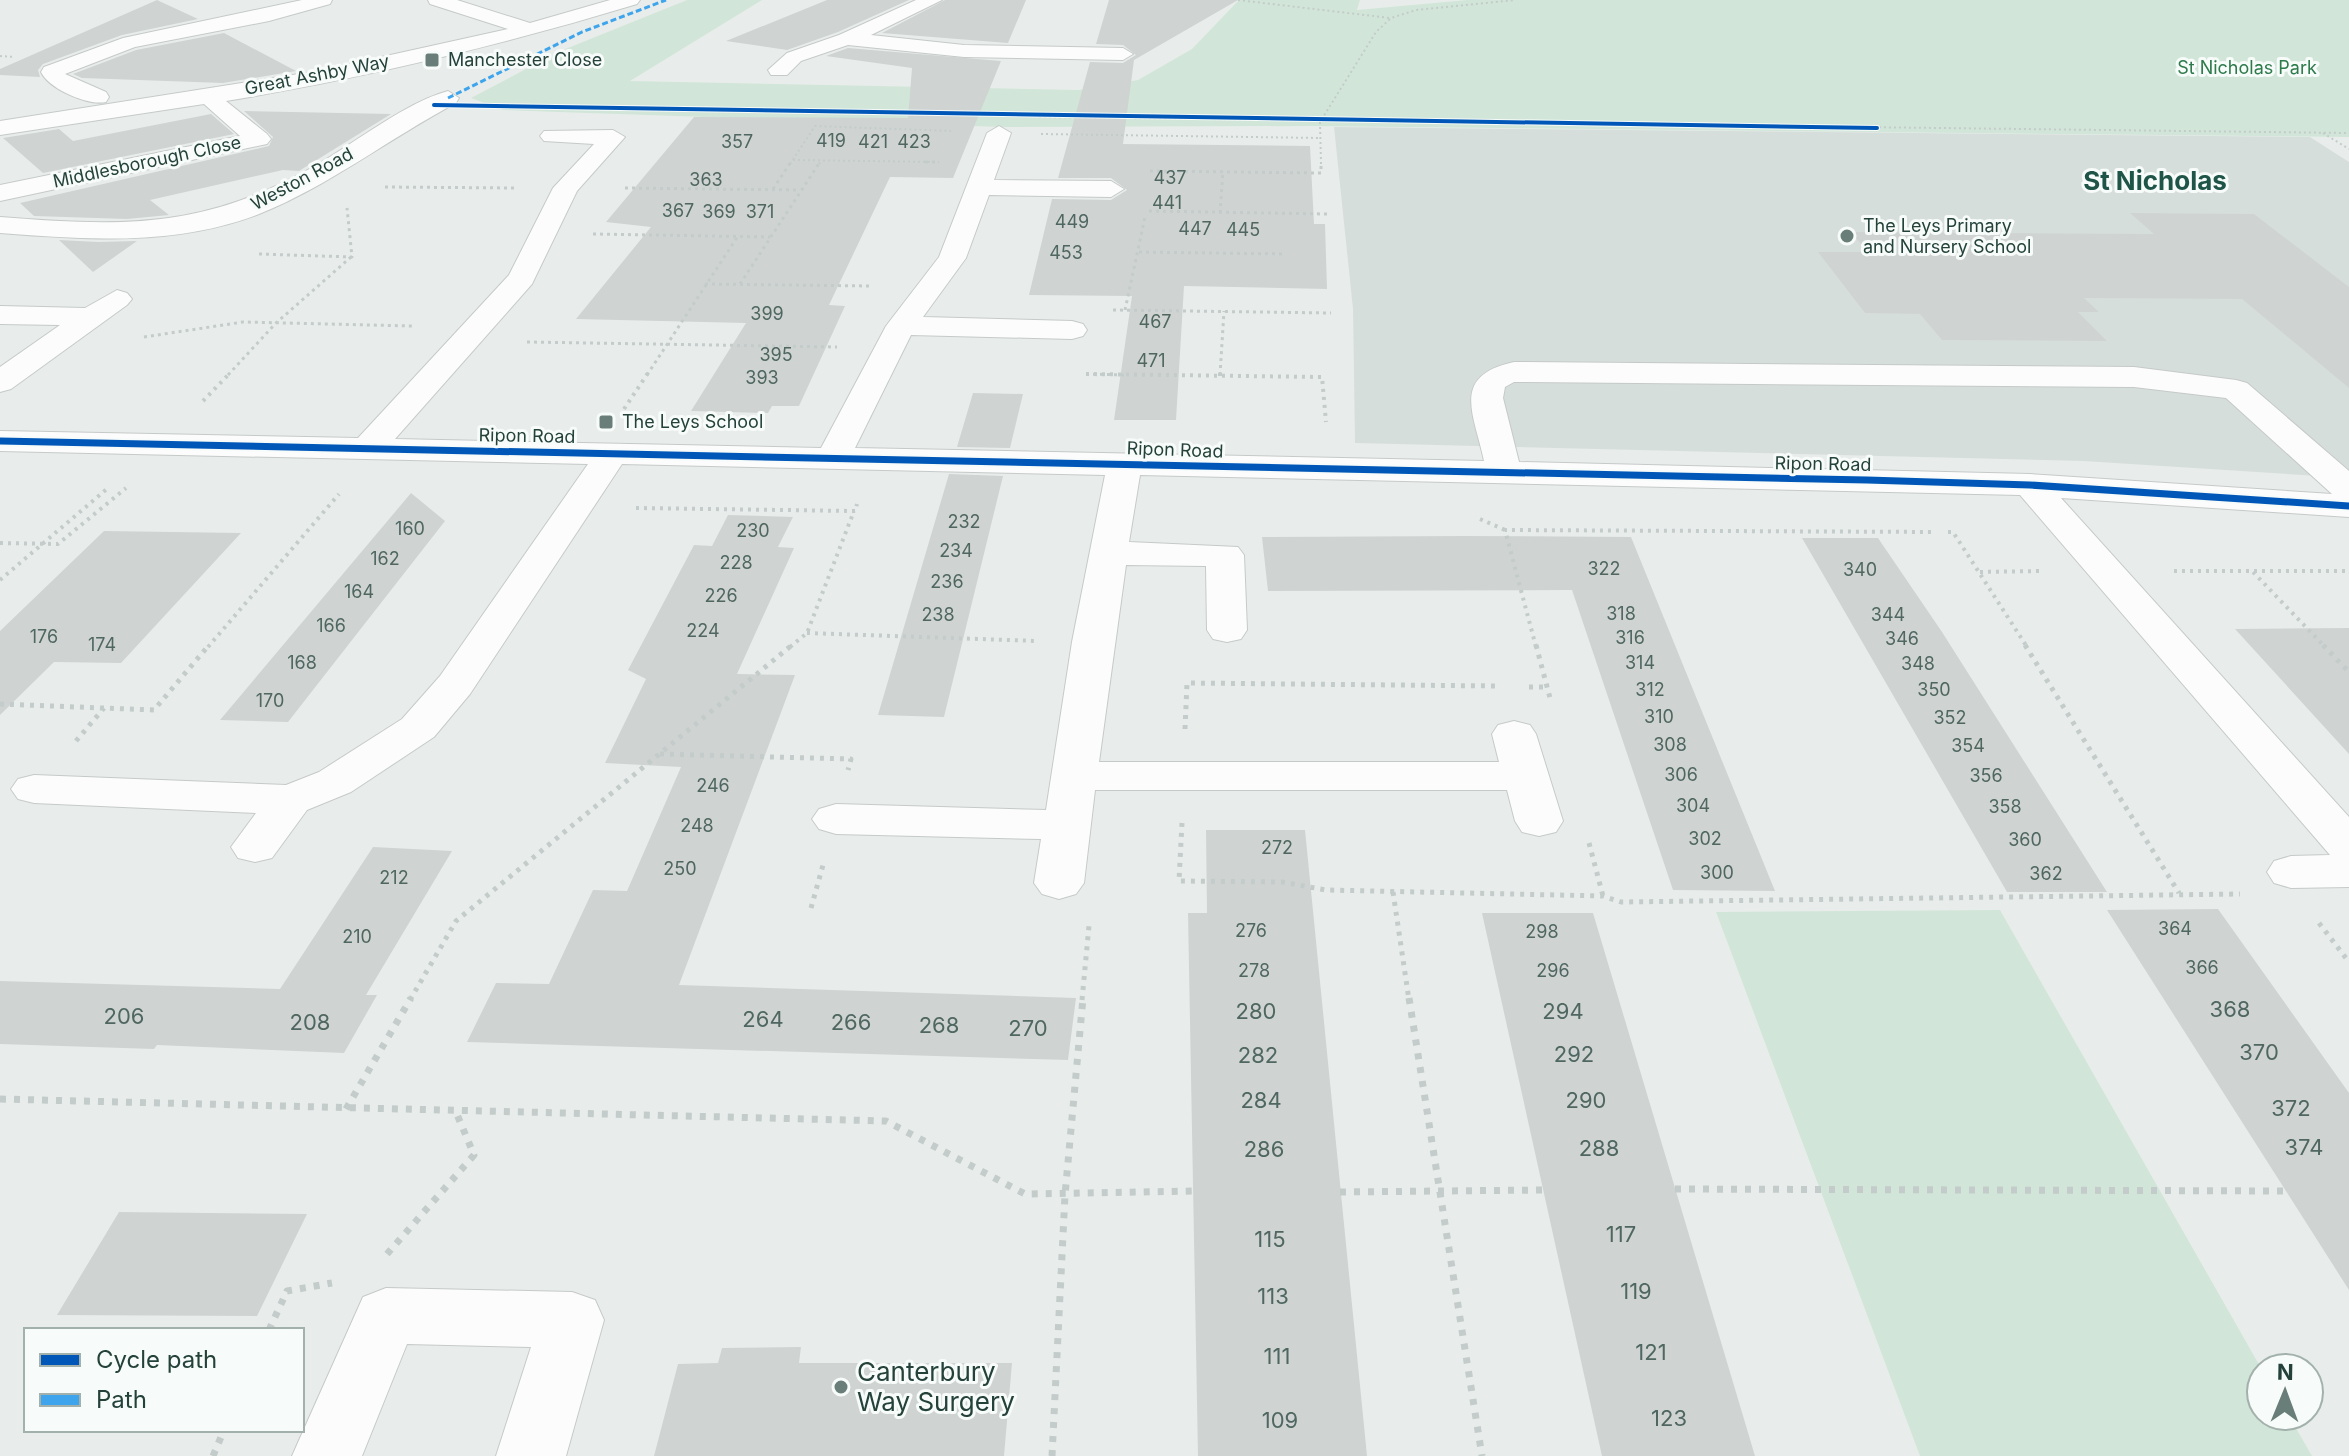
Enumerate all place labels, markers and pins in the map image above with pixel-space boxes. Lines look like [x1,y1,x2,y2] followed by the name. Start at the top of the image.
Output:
[448,49,602,70] place label: Manchester Close
[423,51,441,69] marker: Manchester Close
[1863,215,2031,257] place label: The Leys Primary and Nursery School
[1838,227,1856,245] marker: The Leys Primary and Nursery School
[622,411,763,432] place label: The Leys School
[597,413,615,431] marker: The Leys School
[857,1356,1015,1417] place label: Canterbury Way Surgery
[832,1378,850,1396] marker: Canterbury Way Surgery

